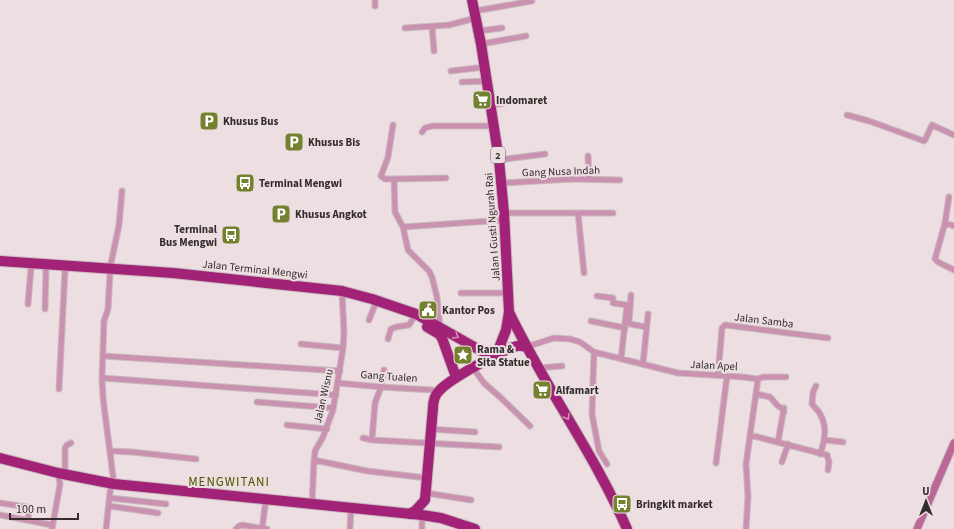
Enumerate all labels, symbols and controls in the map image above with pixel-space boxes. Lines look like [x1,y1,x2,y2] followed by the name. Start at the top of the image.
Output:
[471,89,493,111] supermarket icon: Indomaret
[496,93,548,108] place label: Indomaret
[198,110,220,132] parking icon: Khusus Bus
[223,114,278,129] place label: Khusus Bus
[283,131,305,153] parking icon: Khusus Bis
[308,135,360,150] place label: Khusus Bis
[491,147,505,163] road number: 2
[522,163,600,180] street label: Gang Nusa Indah
[234,172,256,194] bus stop icon: Terminal Mengwi
[481,172,504,282] street label: Jalan I Gusti Ngurah Rai
[259,176,342,191] place label: Terminal Mengwi
[270,203,292,225] parking icon: Khusus Angkot
[295,207,367,222] place label: Khusus Angkot
[159,222,218,250] place label: Terminal Bus Mengwi
[220,224,242,246] bus stop icon: Terminal Bus Mengwi
[202,257,308,282] street label: Jalan Terminal Mengwi
[417,299,439,321] public building icon: Kantor Pos
[442,303,495,318] place label: Kantor Pos
[734,309,794,332] street label: Jalan Samba
[452,332,459,339] one-way arrow
[477,342,530,370] place label: Rama & Sita Statue
[452,344,474,366] place icon: Rama & Sita Statue
[690,357,738,374] street label: Jalan Apel
[310,367,337,425] street label: Jalan Wisnu
[360,367,418,386] street label: Gang Tualen
[531,379,553,401] supermarket icon: Alfamart
[555,383,599,398] place label: Alfamart
[562,413,569,420] one-way arrow
[188,473,270,491] district label: MENGWITANI
[906,481,946,521] north arrow
[922,484,930,499] text: U
[611,493,633,515] bus stop icon: Bringkit market
[10,495,78,521] scale bar
[636,497,714,512] place label: Bringkit market
[16,501,46,518] text: 100 m

